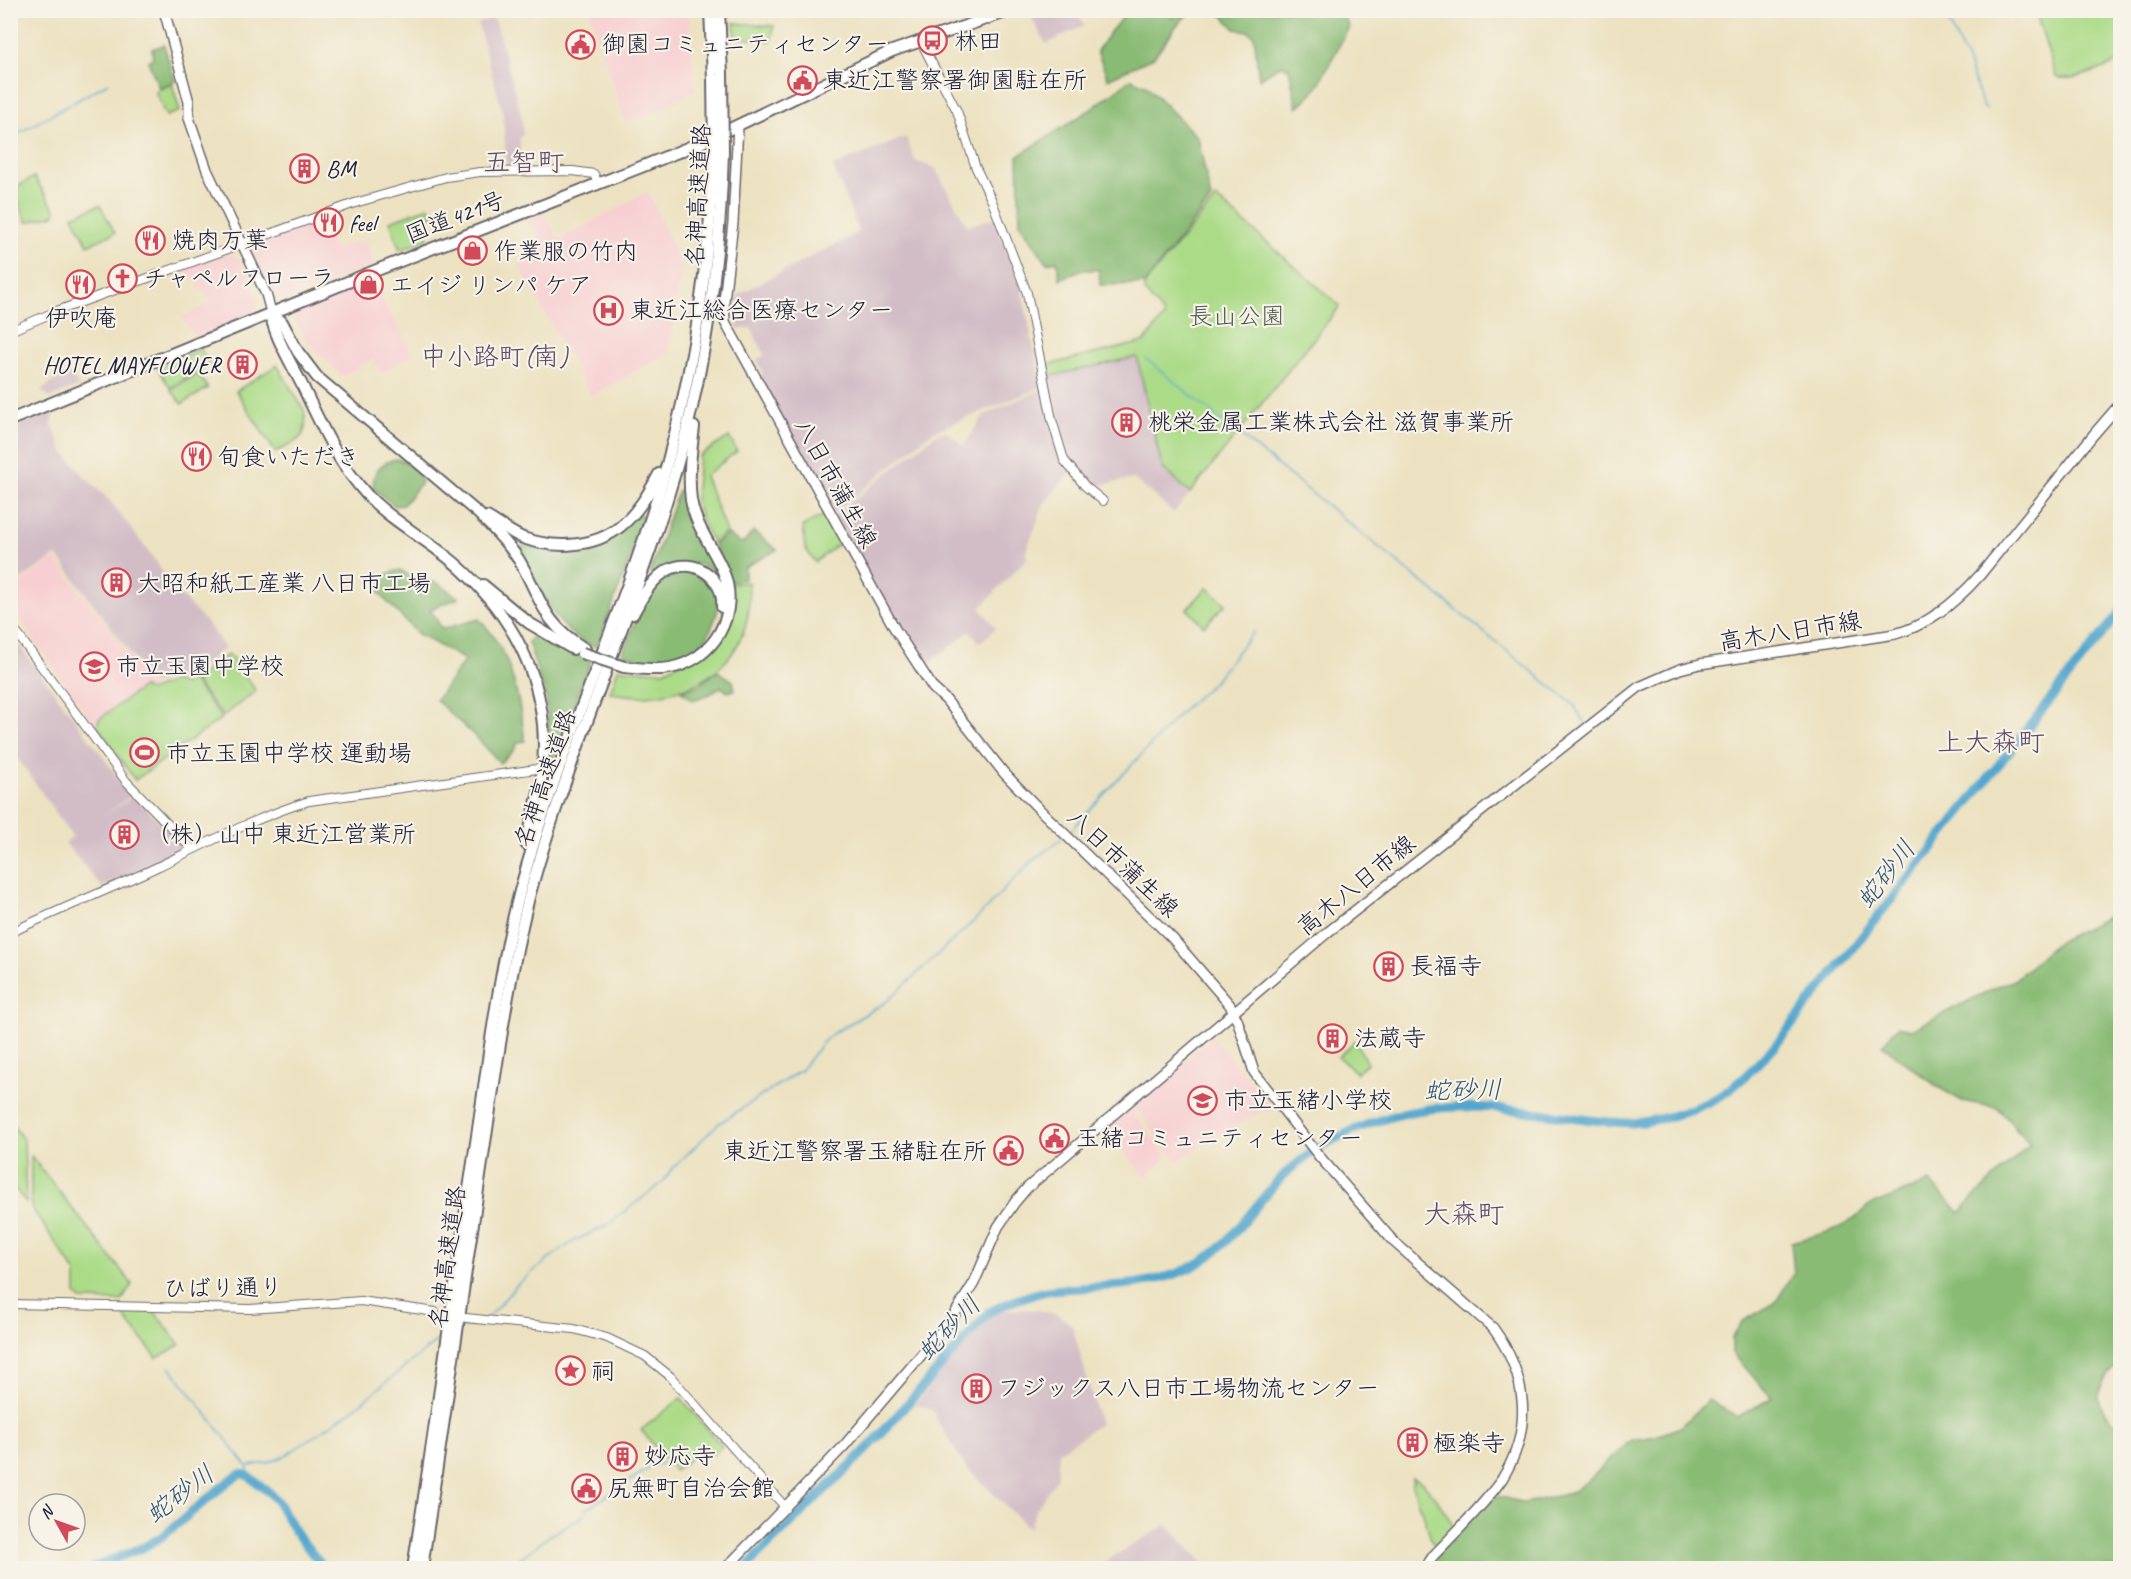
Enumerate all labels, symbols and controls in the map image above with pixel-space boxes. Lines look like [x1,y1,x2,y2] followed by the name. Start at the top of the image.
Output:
[917,25,949,57] bus stop icon: 林田
[954,26,1002,56] place label: 林田
[565,28,597,60] public building icon: 御園コミュニティセンター
[602,29,889,59] place label: 御園コミュニティセンター
[786,64,818,96] public building icon: 東近江警察署御園駐在所
[823,65,1087,95] place label: 東近江警察署御園駐在所
[679,122,717,268] street label: 名神高速道路
[484,145,565,179] district label: 五智町
[289,153,321,185] building icon: BM
[326,154,357,184] place label: BM
[401,184,509,250] street label: 国道421号
[312,207,344,239] restaurant icon: feel
[349,208,380,238] place label: feel
[135,224,167,256] restaurant icon: 焼肉万葉
[172,225,268,255] place label: 焼肉万葉
[457,235,489,267] shop icon: 作業服の竹内
[494,236,638,266] place label: 作業服の竹内
[106,262,138,294] church icon: チャペルフローラ
[143,263,335,293] place label: チャペルフローラ
[65,269,97,301] restaurant icon: 伊吹庵
[353,269,385,301] shop icon: エイジ リンパ ケア
[390,270,592,300] place label: エイジ リンパ ケア
[593,294,625,326] hospital icon: 東近江総合医療センター
[630,295,893,325] place label: 東近江総合医療センター
[1189,301,1285,331] park label: 長山公園
[45,303,117,333] place label: 伊吹庵
[420,340,569,373] district label: 中小路町(南)
[226,349,258,381] building icon: HOTEL MAYFLOWER
[43,350,223,380] place label: HOTEL MAYFLOWER
[1111,406,1143,438] building icon: 桃栄金属工業株式会社 滋賀事業所
[1148,407,1514,437] place label: 桃栄金属工業株式会社 滋賀事業所
[788,413,884,553] street label: 八日市蒲生線
[180,441,212,473] restaurant icon: 旬食いただき
[217,442,360,472] place label: 旬食いただき
[100,567,132,599] building icon: 大昭和紙工産業 八日市工場
[137,568,431,598] place label: 大昭和紙工産業 八日市工場
[1717,605,1863,657] street label: 高木八日市線
[79,650,111,682] school or university icon: 市立玉園中学校
[116,651,284,681] place label: 市立玉園中学校
[507,705,583,851] street label: 名神高速道路
[1937,725,2045,759] district label: 上大森町
[129,737,161,769] sports icon: 市立玉園中学校 運動場
[166,738,412,768] place label: 市立玉園中学校 運動場
[1061,802,1185,924] street label: 八日市蒲生線
[109,818,141,850] building icon: （株）山中 東近江営業所
[146,819,416,849] place label: （株）山中 東近江営業所
[1291,828,1421,942] street label: 高木八日市線
[1849,833,1923,915] water label: 蛇砂川
[1373,950,1405,982] building icon: 長福寺
[1410,951,1482,981] place label: 長福寺
[1317,1022,1349,1054] building icon: 法蔵寺
[1354,1023,1426,1053] place label: 法蔵寺
[1424,1073,1502,1107] water label: 蛇砂川
[1187,1084,1219,1116] school or university icon: 市立玉緒小学校
[1224,1085,1392,1115] place label: 市立玉緒小学校
[1039,1122,1071,1154] public building icon: 玉緒コミュニティセンター
[1076,1123,1363,1153] place label: 玉緒コミュニティセンター
[992,1135,1024,1167] public building icon: 東近江警察署玉緒駐在所
[723,1136,987,1166] place label: 東近江警察署玉緒駐在所
[422,1184,472,1330] street label: 名神高速道路
[1424,1197,1505,1231] district label: 大森町
[163,1272,283,1304] street label: ひばり通り
[910,1288,988,1368] water label: 蛇砂川
[554,1355,586,1387] place icon: 祠
[591,1356,615,1386] place label: 祠
[960,1372,992,1404] building icon: フジックス八日市工場物流センター
[997,1373,1380,1403] place label: フジックス八日市工場物流センター
[1396,1427,1428,1459] building icon: 極楽寺
[1433,1428,1505,1458] place label: 極楽寺
[607,1440,639,1472] building icon: 妙応寺
[644,1441,716,1471] place label: 妙応寺
[139,1457,221,1531] water label: 蛇砂川
[570,1472,602,1504] public building icon: 尻無町自治会館
[607,1473,775,1503] place label: 尻無町自治会館
[27,1492,87,1552] north arrow
[35,1500,59,1523] text: N

